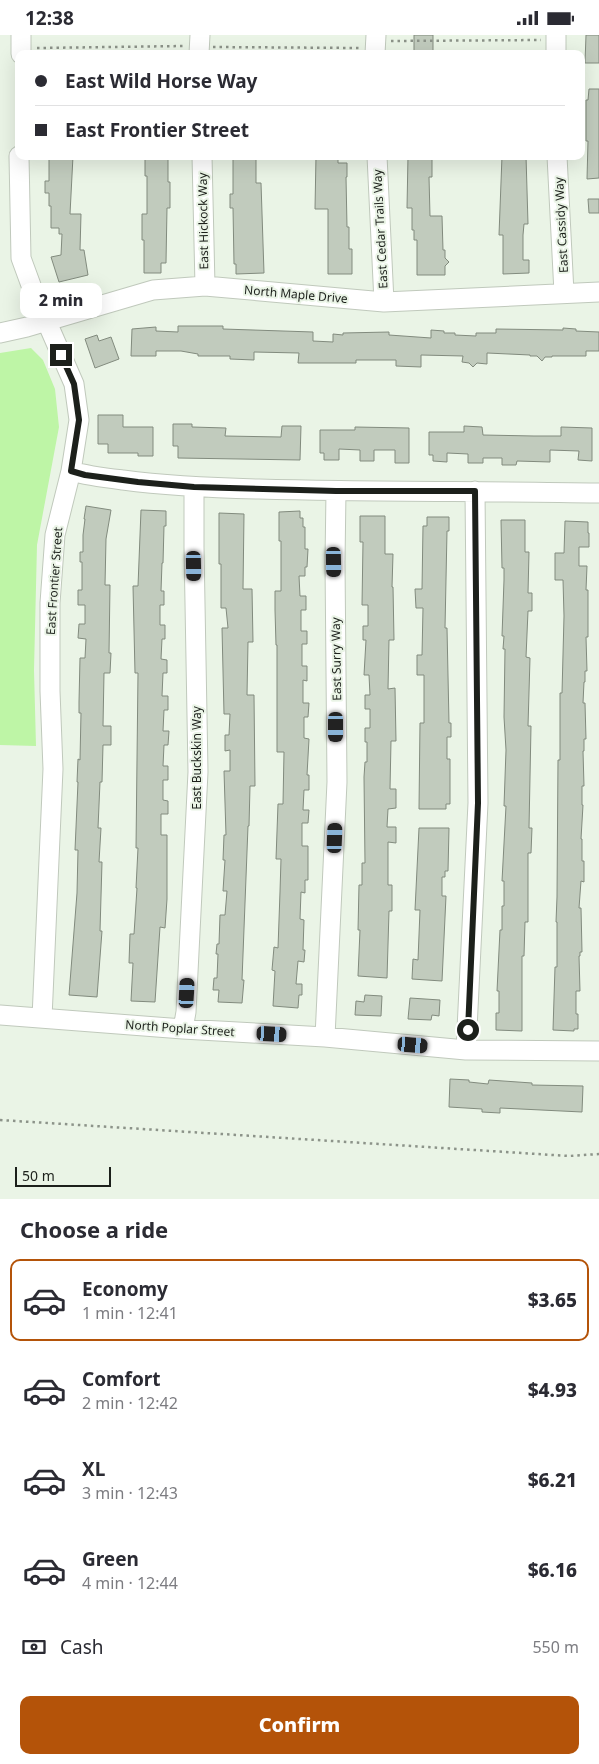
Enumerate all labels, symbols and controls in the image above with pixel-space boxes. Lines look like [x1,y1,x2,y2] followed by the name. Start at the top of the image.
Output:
[25,5,74,31] text: 12:38
[65,68,257,94] text: East Wild Horse Way
[65,117,249,143] text: East Frontier Street
[368,168,392,289] street label: East Cedar Trails Way
[194,171,212,270] street label: East Hickock Way
[550,176,572,273] street label: East Cassidy Way
[244,281,349,307] street label: North Maple Drive
[20,283,102,317] callout: 2 min
[39,289,83,311] text: 2 min
[50,344,72,366] route end
[42,526,66,635] street label: East Frontier Street
[326,547,341,577] car
[186,551,201,581] car
[327,616,345,701] street label: East Surry Way
[188,705,205,810] street label: East Buckskin Way
[328,712,343,742] car
[326,823,343,853] car
[178,978,195,1008] car
[125,1016,236,1040] street label: North Poplar Street
[457,1019,479,1041] route start
[256,1026,287,1042] car
[397,1036,428,1054] car
[15,1164,111,1187] scale bar
[22,1166,55,1185] text: 50 m
[20,1214,168,1244] text: Choose a ride
[82,1276,168,1302] text: Economy
[22,1278,67,1323] icon: car
[528,1287,577,1313] text: $3.65
[82,1302,178,1324] text: 1 min · 12:41
[82,1366,161,1392] text: Comfort
[22,1368,67,1413] icon: car
[528,1377,577,1403] text: $4.93
[82,1392,178,1414] text: 2 min · 12:42
[82,1456,105,1482] text: XL
[22,1458,67,1503] icon: car
[528,1467,577,1493] text: $6.21
[82,1482,178,1504] text: 3 min · 12:43
[82,1546,139,1572] text: Green
[22,1548,67,1593] icon: car
[528,1557,577,1583] text: $6.16
[82,1572,178,1594] text: 4 min · 12:44
[20,1633,48,1661] icon: cash
[60,1634,104,1660] text: Cash
[532,1636,579,1658] text: 550 m
[20,1696,579,1754] button: Confirm

